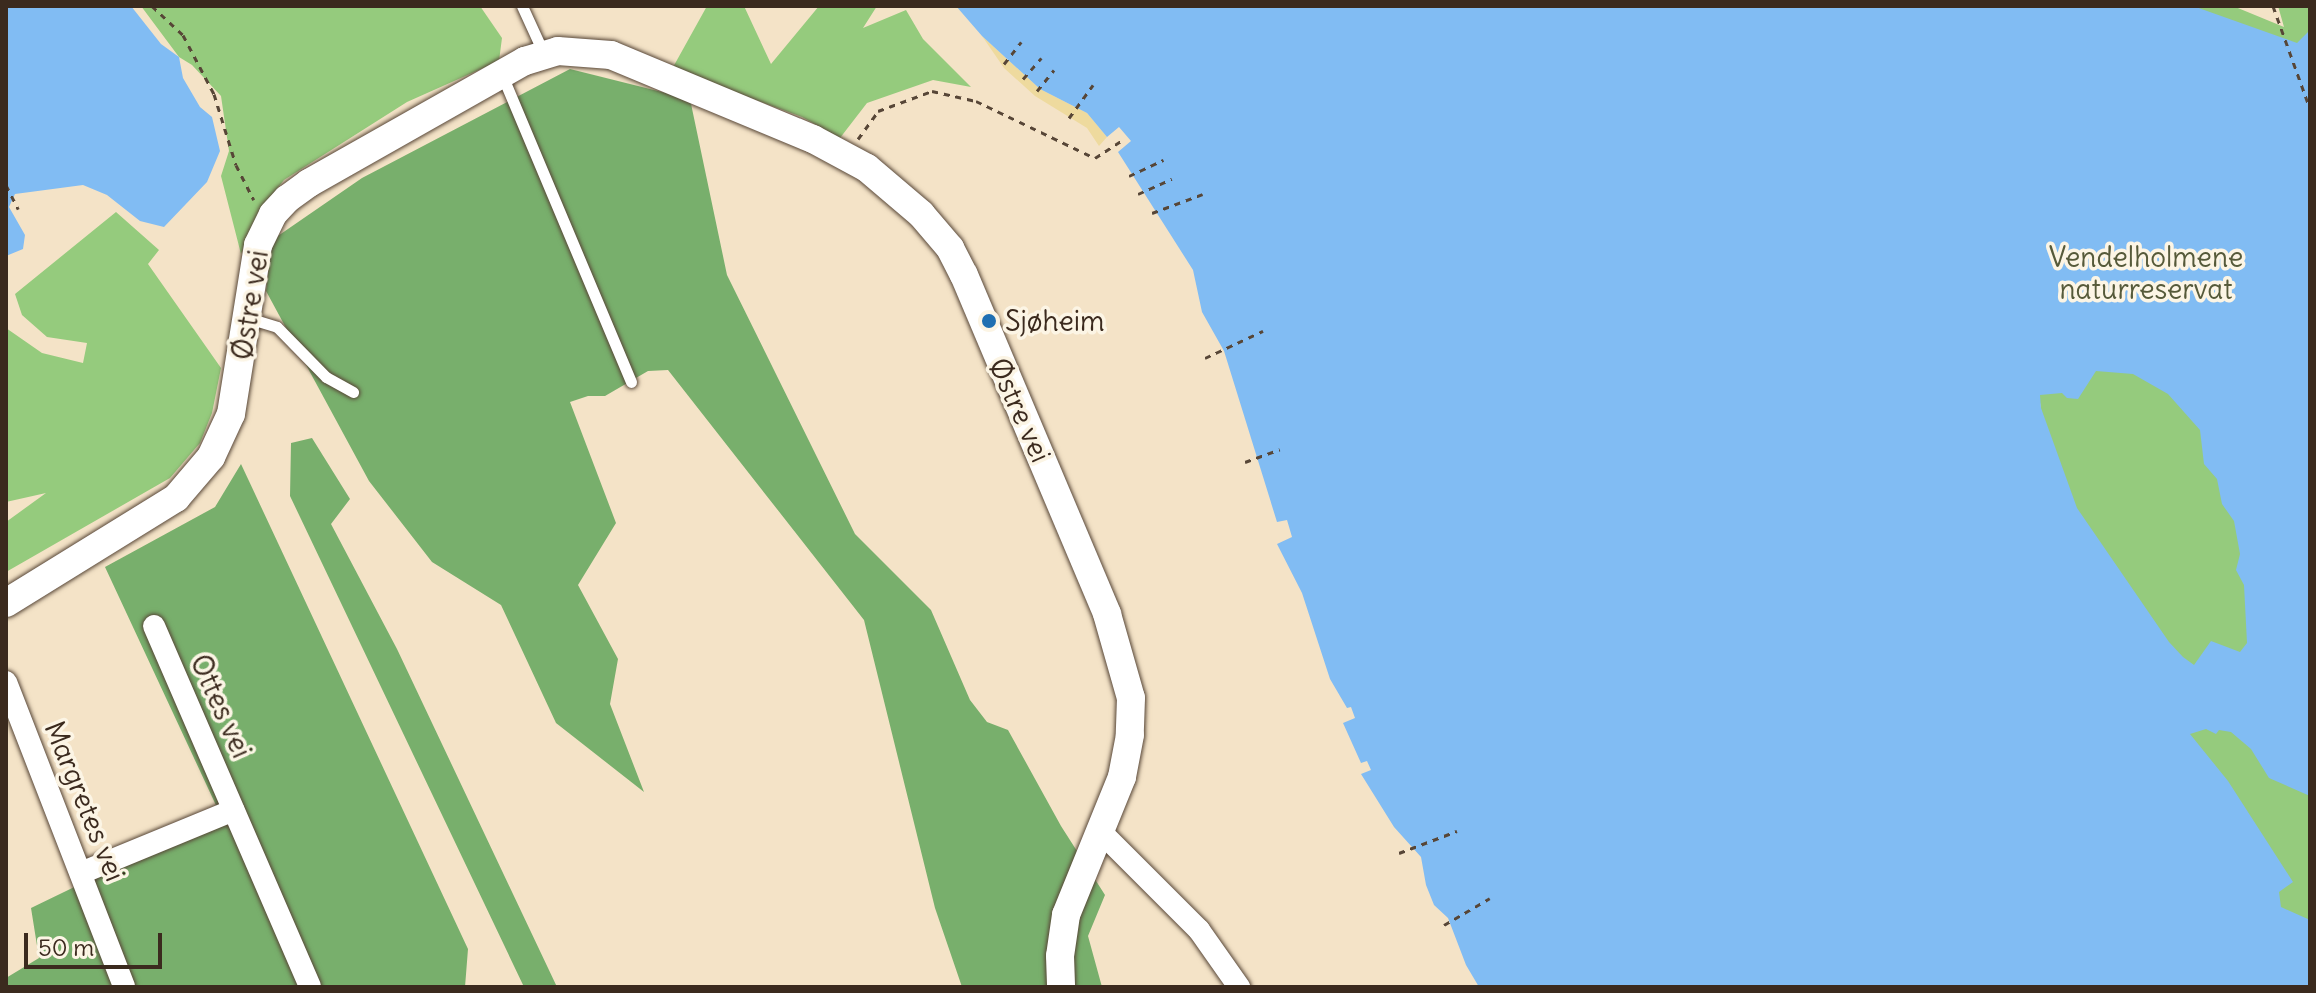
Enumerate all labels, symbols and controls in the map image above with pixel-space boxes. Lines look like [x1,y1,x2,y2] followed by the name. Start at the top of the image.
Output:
[2049,240,2243,306] park label: Vendelholmene naturreservat
[225,248,275,362] street label: Østre vei
[1005,304,1105,338] place label: Sjøheim
[980,312,998,330] marker: Sjøheim
[982,353,1058,467] street label: Østre vei
[183,649,259,763] street label: Ottes vei
[38,716,132,886] street label: Margretes vei
[28,917,166,967] scale bar
[38,932,94,962] text: 50 m

